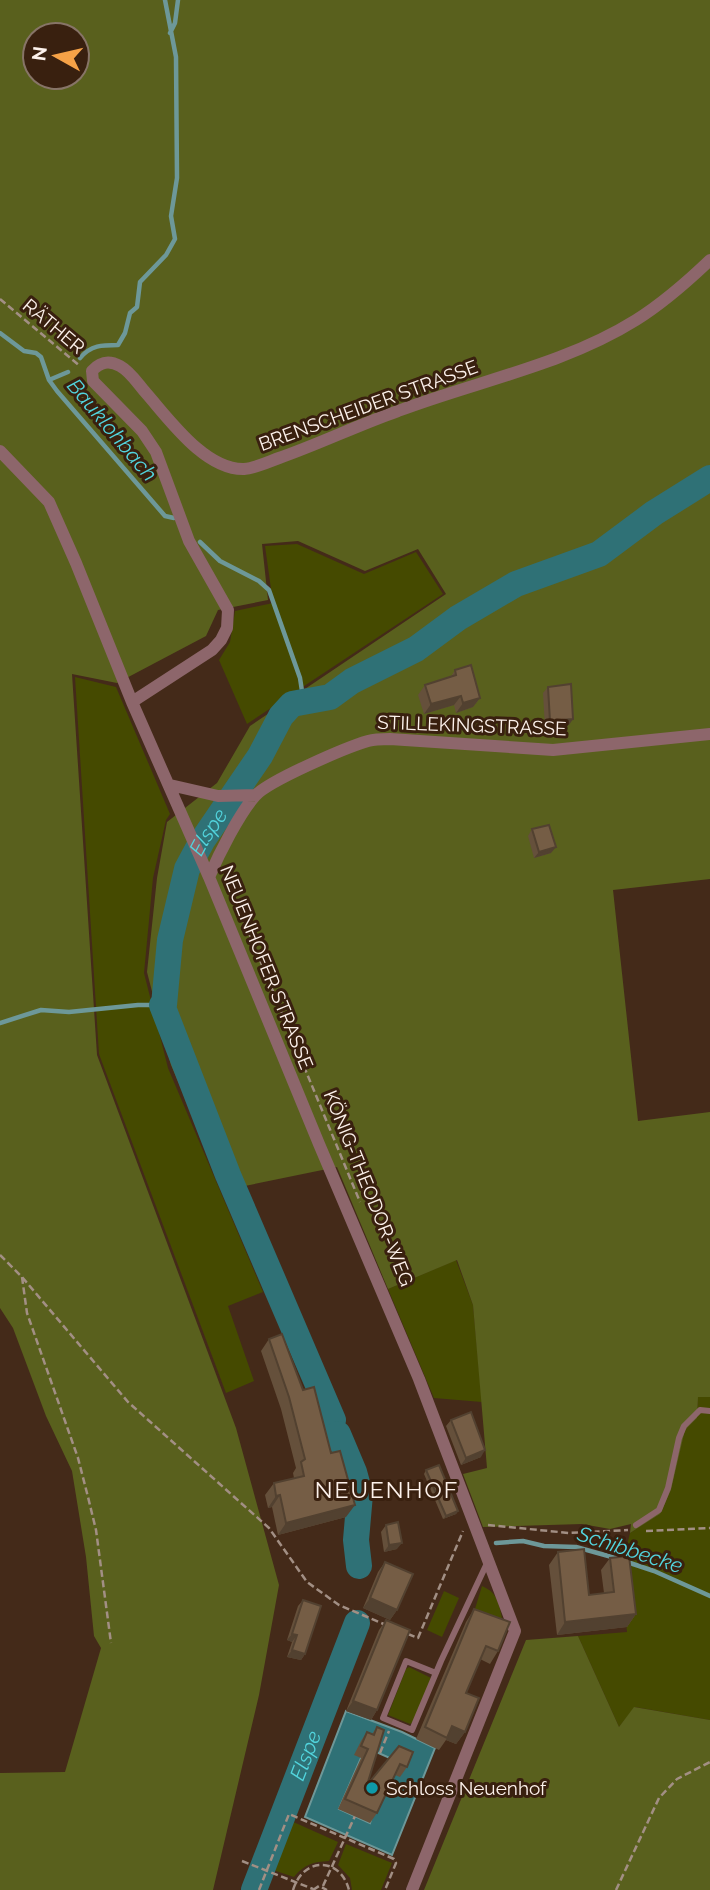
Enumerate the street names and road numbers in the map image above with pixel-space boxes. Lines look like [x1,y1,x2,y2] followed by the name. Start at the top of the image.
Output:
[19,294,89,358] street label: RÄTHER
[256,355,480,455] street label: BRENSCHEIDER STRASSE
[377,711,567,739] street label: STILLEKINGSTRASSE
[216,862,318,1072] street label: NEUENHOFER STRASSE
[320,1087,418,1289] street label: KÖNIG-THEODOR-WEG

